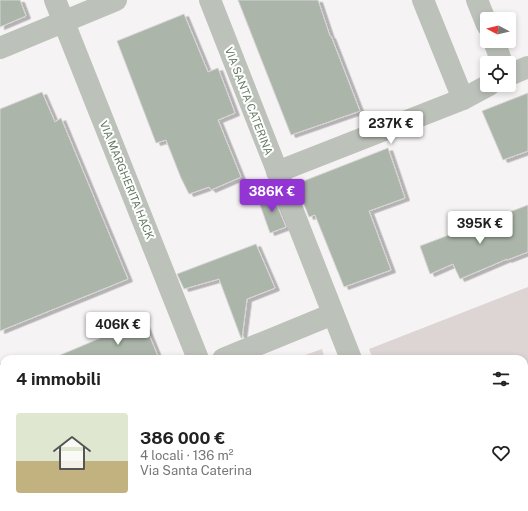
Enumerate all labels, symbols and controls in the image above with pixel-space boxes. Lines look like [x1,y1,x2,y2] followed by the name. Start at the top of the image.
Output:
[480,12,516,48] north arrow
[480,12,516,92] map controls
[223,45,275,157] street label: VIA SANTA CATERINA
[480,56,516,92] button: locate
[358,111,424,145] pin: 237K €
[368,116,414,131] text: 237K €
[98,119,156,241] street label: VIA MARGHERITA HACK
[239,179,305,213] pin: 386K €
[249,184,295,199] text: 386K €
[447,211,513,245] pin: 395K €
[457,216,503,231] text: 395K €
[85,312,151,346] pin: 406K €
[95,317,141,332] text: 406K €
[490,368,512,390] icon: filters
[16,369,101,389] text: 4 immobili
[140,428,225,448] text: 386 000 €
[48,429,96,477] icon: home
[490,442,512,464] icon: heart
[140,448,233,463] text: 4 locali · 136 m²
[140,463,252,478] text: Via Santa Caterina

